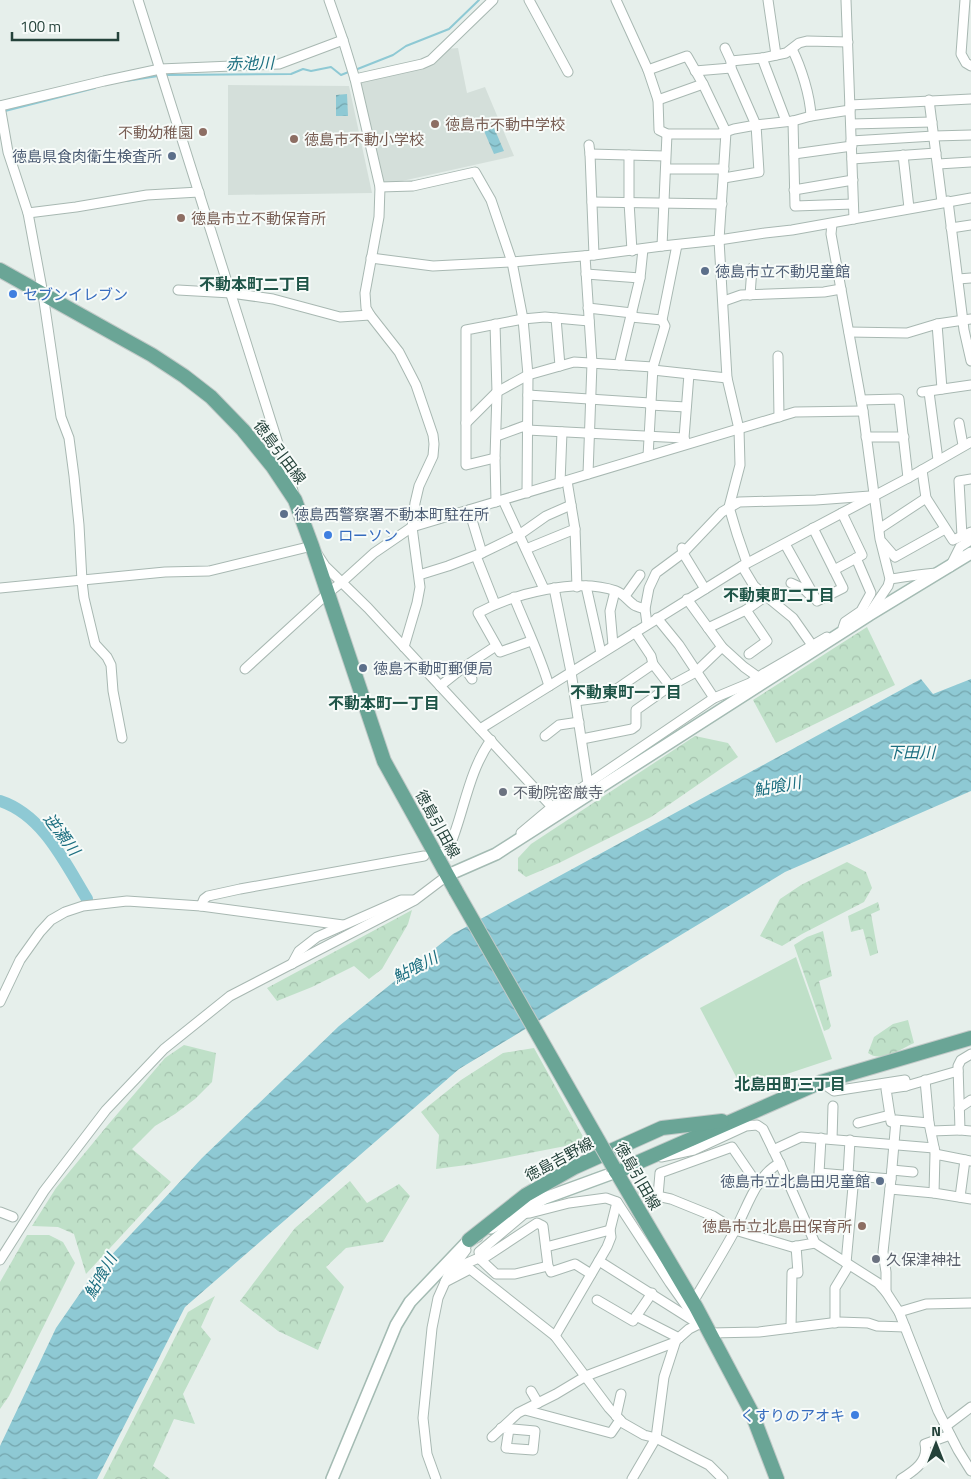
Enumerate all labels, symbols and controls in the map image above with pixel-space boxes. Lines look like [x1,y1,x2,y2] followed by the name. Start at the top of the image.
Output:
[12,10,119,42] scale bar
[20,15,61,38] text: 100 m
[226,51,276,75] water label: 赤池川
[445,113,565,136] place label: 徳島市不動中学校
[429,118,441,130] marker: 徳島市不動中学校
[118,121,193,144] place label: 不動幼稚園
[197,126,209,138] marker: 不動幼稚園
[304,128,424,151] place label: 徳島市不動小学校
[288,133,300,145] marker: 徳島市不動小学校
[12,145,162,168] place label: 徳島県食肉衛生検査所
[166,150,178,162] marker: 徳島県食肉衛生検査所
[191,207,326,230] place label: 徳島市立不動保育所
[175,212,187,224] marker: 徳島市立不動保育所
[715,260,850,283] place label: 徳島市立不動児童館
[699,265,711,277] marker: 徳島市立不動児童館
[199,272,311,296] district label: 不動本町二丁目
[23,283,128,306] place label: セブンイレブン
[7,288,19,300] marker: セブンイレブン
[248,415,312,489] street label: 徳島引田線
[294,503,489,526] place label: 徳島西警察署不動本町駐在所
[278,508,290,520] marker: 徳島西警察署不動本町駐在所
[338,524,398,547] place label: ローソン
[322,529,334,541] marker: ローソン
[723,583,835,607] district label: 不動東町二丁目
[373,657,493,680] place label: 徳島不動町郵便局
[357,662,369,674] marker: 徳島不動町郵便局
[570,680,682,704] district label: 不動東町一丁目
[328,691,440,715] district label: 不動本町一丁目
[887,740,937,764] water label: 下田川
[751,770,805,802] water label: 鮎喰川
[513,781,603,804] place label: 不動院密厳寺
[410,786,466,862] street label: 徳島引田線
[497,786,509,798] marker: 不動院密厳寺
[38,808,87,862] water label: 逆瀬川
[388,945,444,989] water label: 鮎喰川
[734,1072,846,1096] district label: 北島田町三丁目
[520,1131,598,1187] street label: 徳島吉野線
[609,1138,667,1214] street label: 徳島引田線
[720,1170,870,1193] place label: 徳島市立北島田児童館
[874,1175,886,1187] marker: 徳島市立北島田児童館
[702,1215,852,1238] place label: 徳島市立北島田保育所
[856,1220,868,1232] marker: 徳島市立北島田保育所
[78,1247,123,1303] water label: 鮎喰川
[886,1248,961,1271] place label: 久保津神社
[870,1253,882,1265] marker: 久保津神社
[740,1404,845,1427] place label: くすりのアオキ
[849,1409,861,1421] marker: くすりのアオキ
[911,1419,961,1469] north arrow
[931,1420,941,1441] text: N

